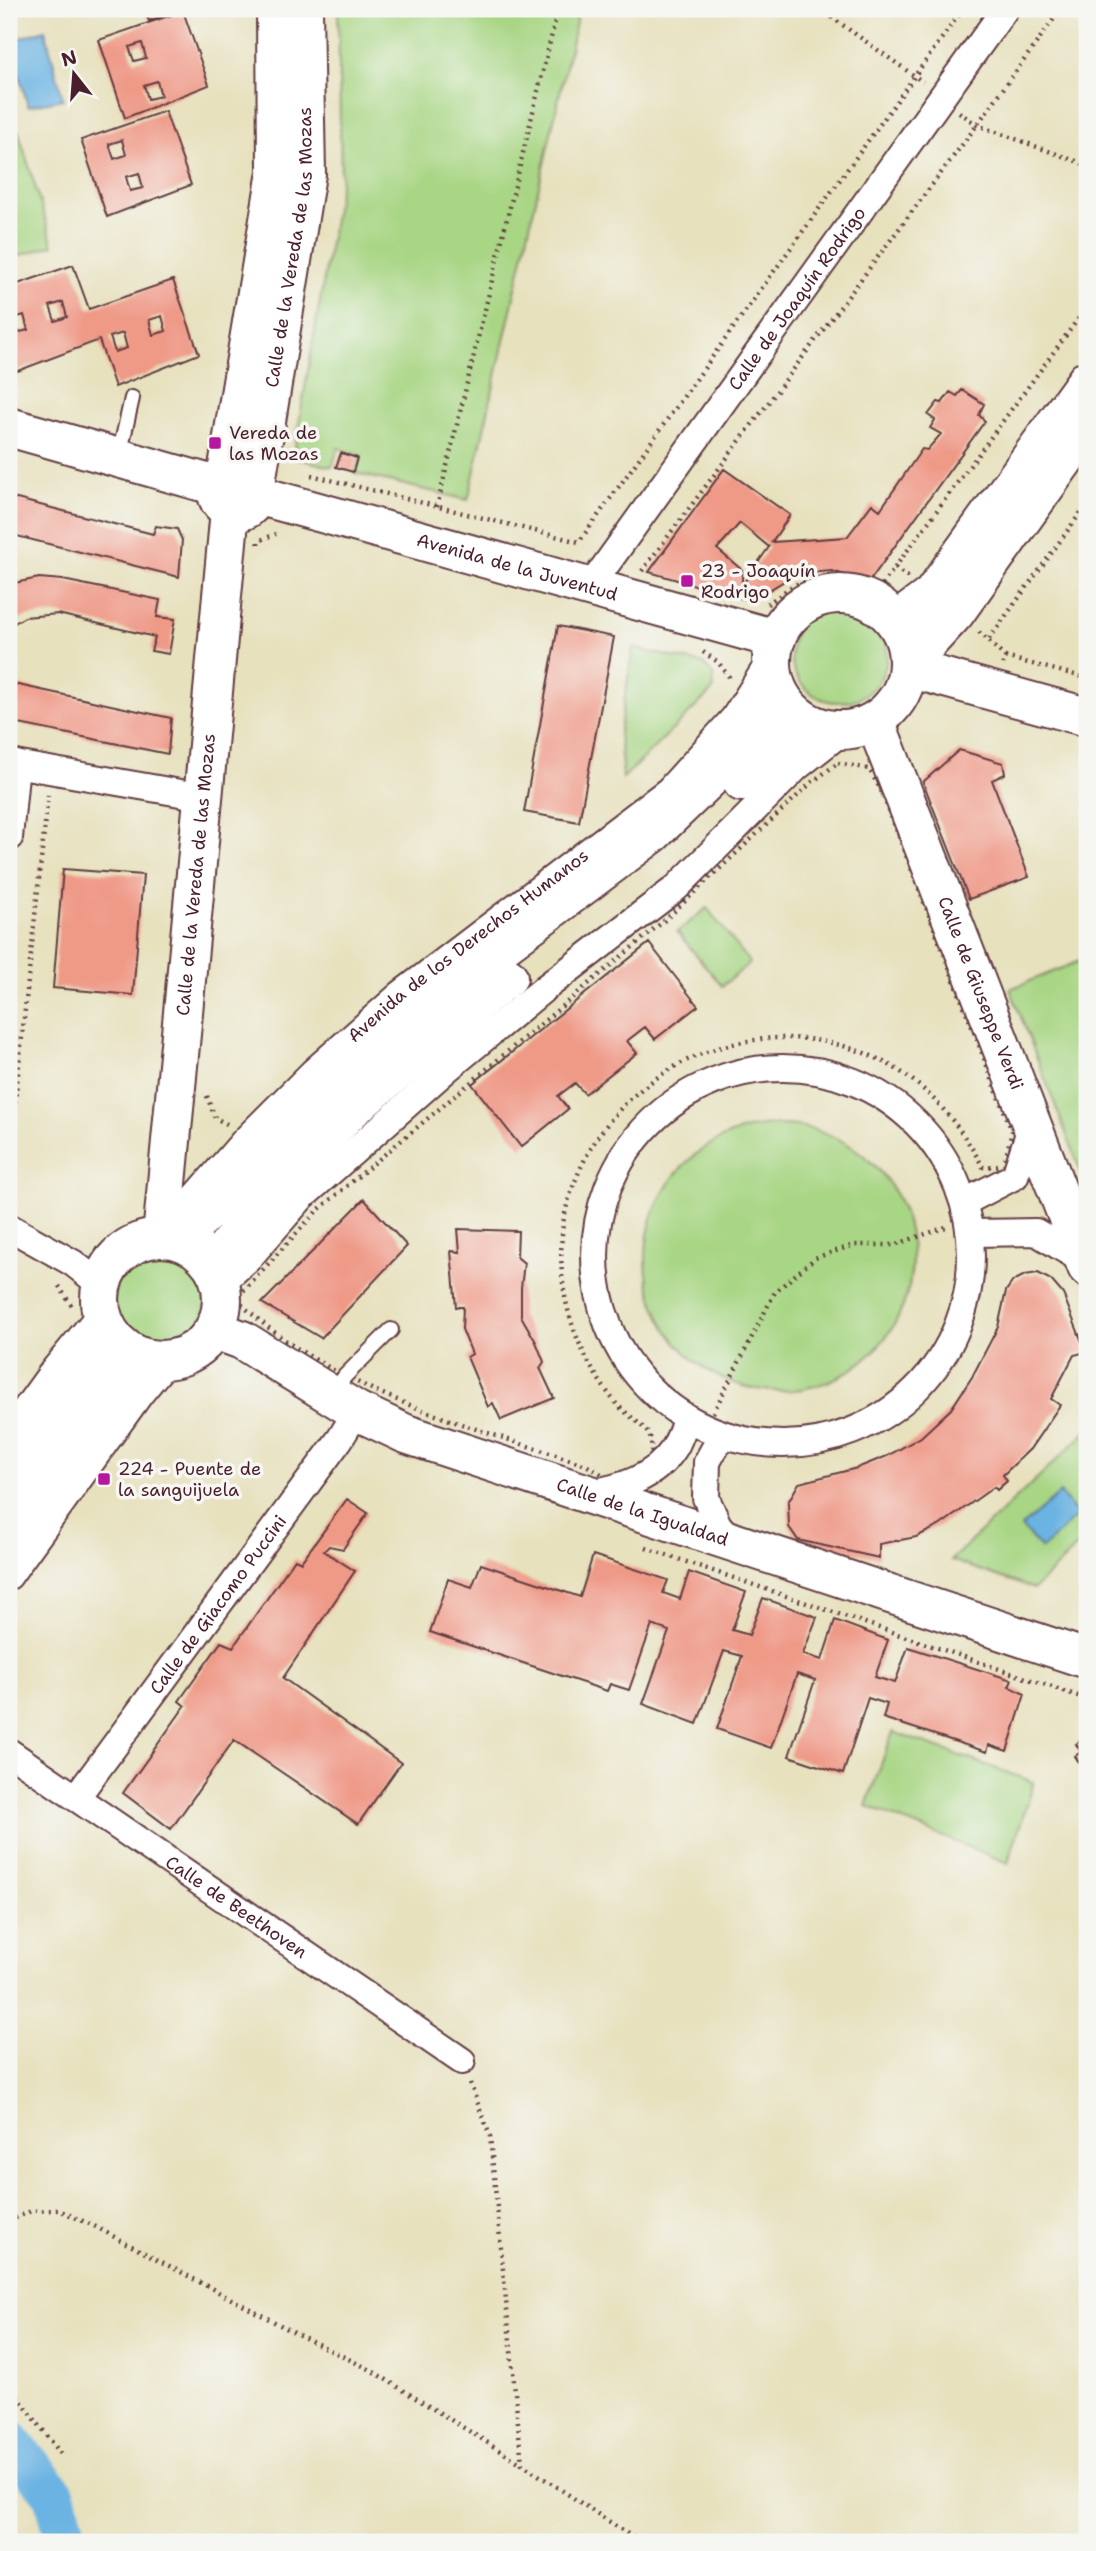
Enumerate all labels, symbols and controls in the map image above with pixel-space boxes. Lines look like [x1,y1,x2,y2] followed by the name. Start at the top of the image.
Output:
[38,38,108,108] north arrow
[58,44,80,72] text: N
[260,107,318,389] street label: Calle de la Vereda de las Mozas
[723,202,871,395] street label: Calle de Joaquín Rodrigo
[229,421,319,466] place label: Vereda de las Mozas
[207,435,223,451] marker: Vereda de las Mozas
[414,528,620,606] street label: Avenida de la Juventud
[701,559,816,604] place label: 23 - Joaquín Rodrigo
[679,573,695,589] marker: 23 - Joaquín Rodrigo
[171,732,221,1017] street label: Calle de la Vereda de las Mozas
[343,843,594,1048] street label: Avenida de los Derechos Humanos
[932,893,1029,1093] street label: Calle de Giuseppe Verdi
[118,1457,261,1502] place label: 224 - Puente de la sanguijuela
[96,1471,112,1487] marker: 224 - Puente de la sanguijuela
[553,1473,731,1552] street label: Calle de la Igualdad
[144,1510,292,1699] street label: Calle de Giacomo Puccini
[161,1850,312,1964] street label: Calle de Beethoven

